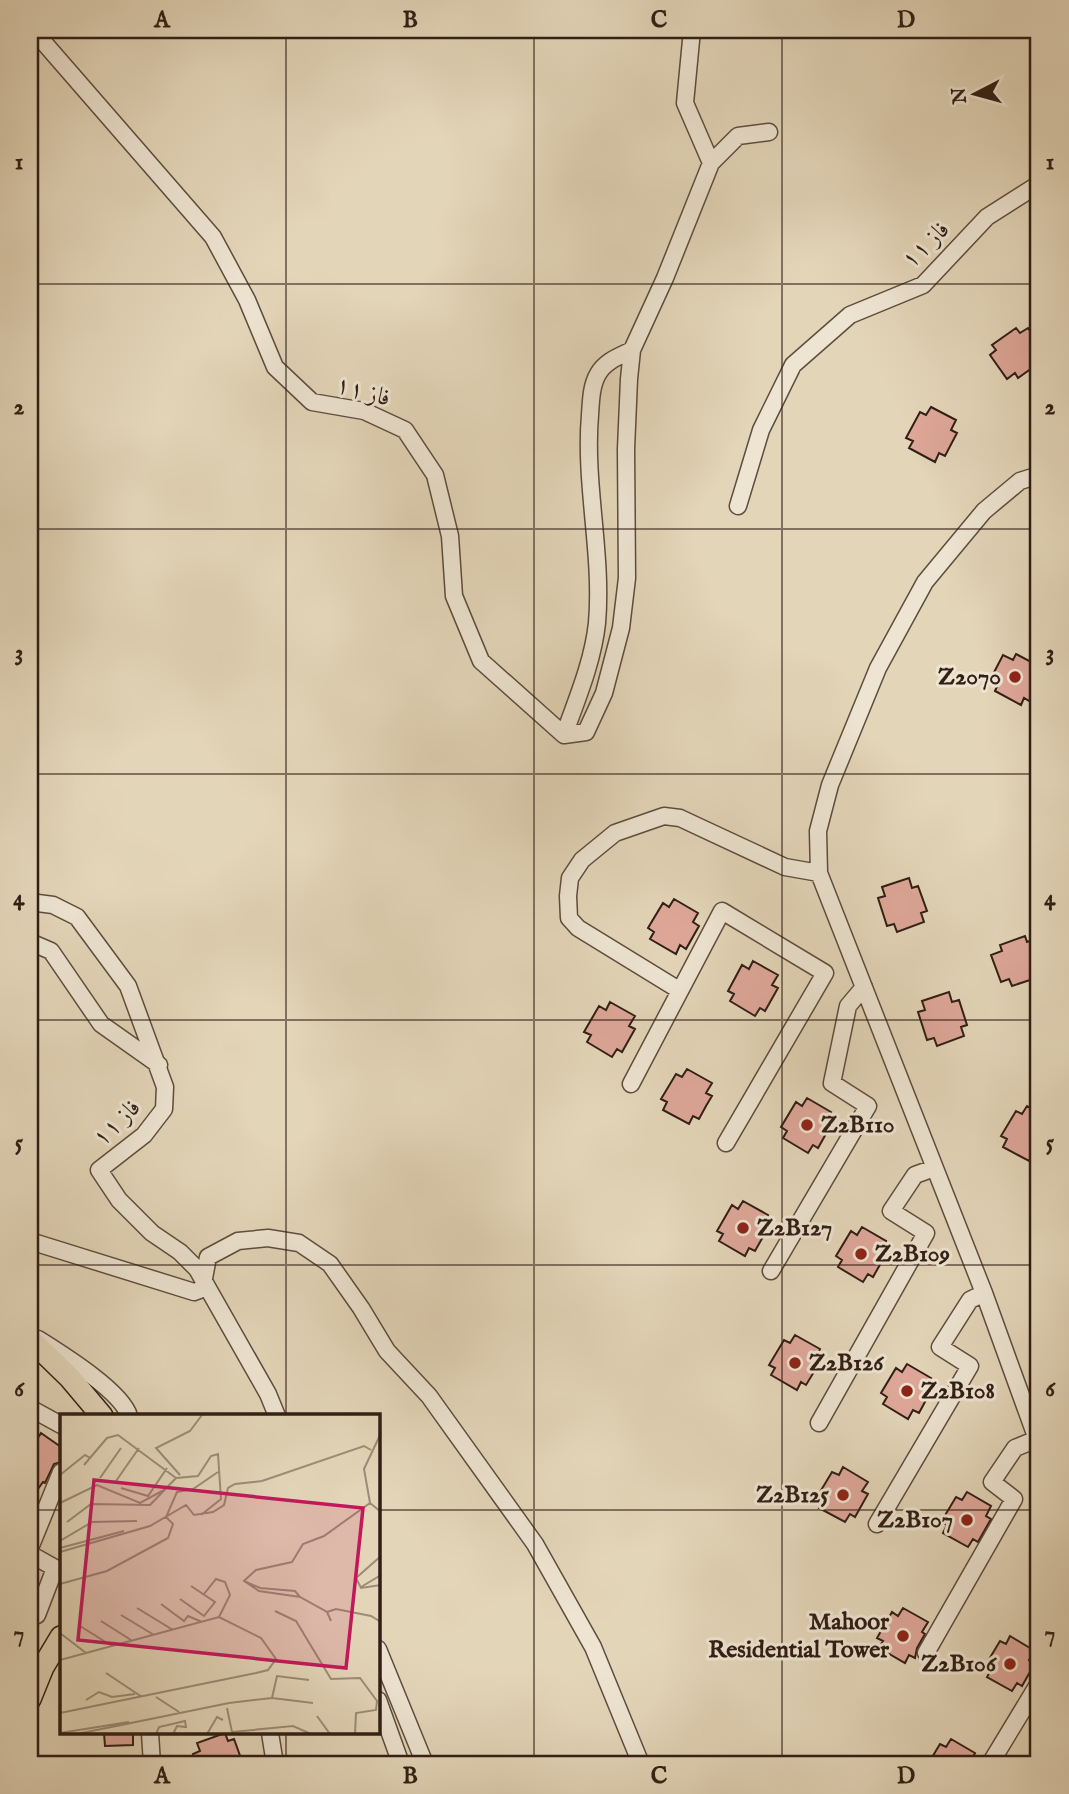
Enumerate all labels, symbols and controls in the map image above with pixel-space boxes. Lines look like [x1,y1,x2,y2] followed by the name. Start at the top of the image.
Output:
[153,6,171,35] text: A
[402,6,418,35] text: B
[651,6,668,35] text: C
[897,6,915,35] text: D
[940,60,1010,130] north arrow
[947,86,973,106] text: N
[15,148,23,177] text: 1
[1046,148,1054,177] text: 1
[895,215,957,275] street label: فاز ۱۱
[332,369,394,415] street label: فاز ۱۱
[14,393,25,422] text: 2
[1045,393,1056,422] text: 2
[15,639,23,668] text: 3
[1046,639,1054,668] text: 3
[938,662,1001,693] place label: Z2070
[1007,669,1023,685] marker: Z2070
[13,884,25,913] text: 4
[1044,884,1056,913] text: 4
[86,1093,148,1153] street label: فاز ۱۱
[821,1110,895,1141] place label: Z2B110
[799,1117,815,1133] marker: Z2B110
[15,1129,24,1158] text: 5
[1046,1129,1055,1158] text: 5
[757,1213,832,1244] place label: Z2B127
[735,1220,751,1236] marker: Z2B127
[875,1239,950,1270] place label: Z2B109
[853,1246,869,1262] marker: Z2B109
[809,1348,884,1379] place label: Z2B126
[787,1355,803,1371] marker: Z2B126
[14,1375,25,1404] text: 6
[1045,1375,1056,1404] text: 6
[921,1376,995,1407] place label: Z2B108
[899,1383,915,1399] marker: Z2B108
[60,1414,380,1734] inset map
[756,1480,829,1511] place label: Z2B125
[835,1487,851,1503] marker: Z2B125
[877,1505,953,1536] place label: Z2B107
[959,1512,975,1528] marker: Z2B107
[708,1607,889,1666] place label: Mahoor Residential Tower
[14,1620,24,1649] text: 7
[1045,1620,1055,1649] text: 7
[895,1628,911,1644] marker: Mahoor Residential Tower
[921,1649,997,1680] place label: Z2B106
[1002,1656,1018,1672] marker: Z2B106
[153,1762,171,1791] text: A
[402,1762,418,1791] text: B
[651,1762,668,1791] text: C
[897,1762,915,1791] text: D

